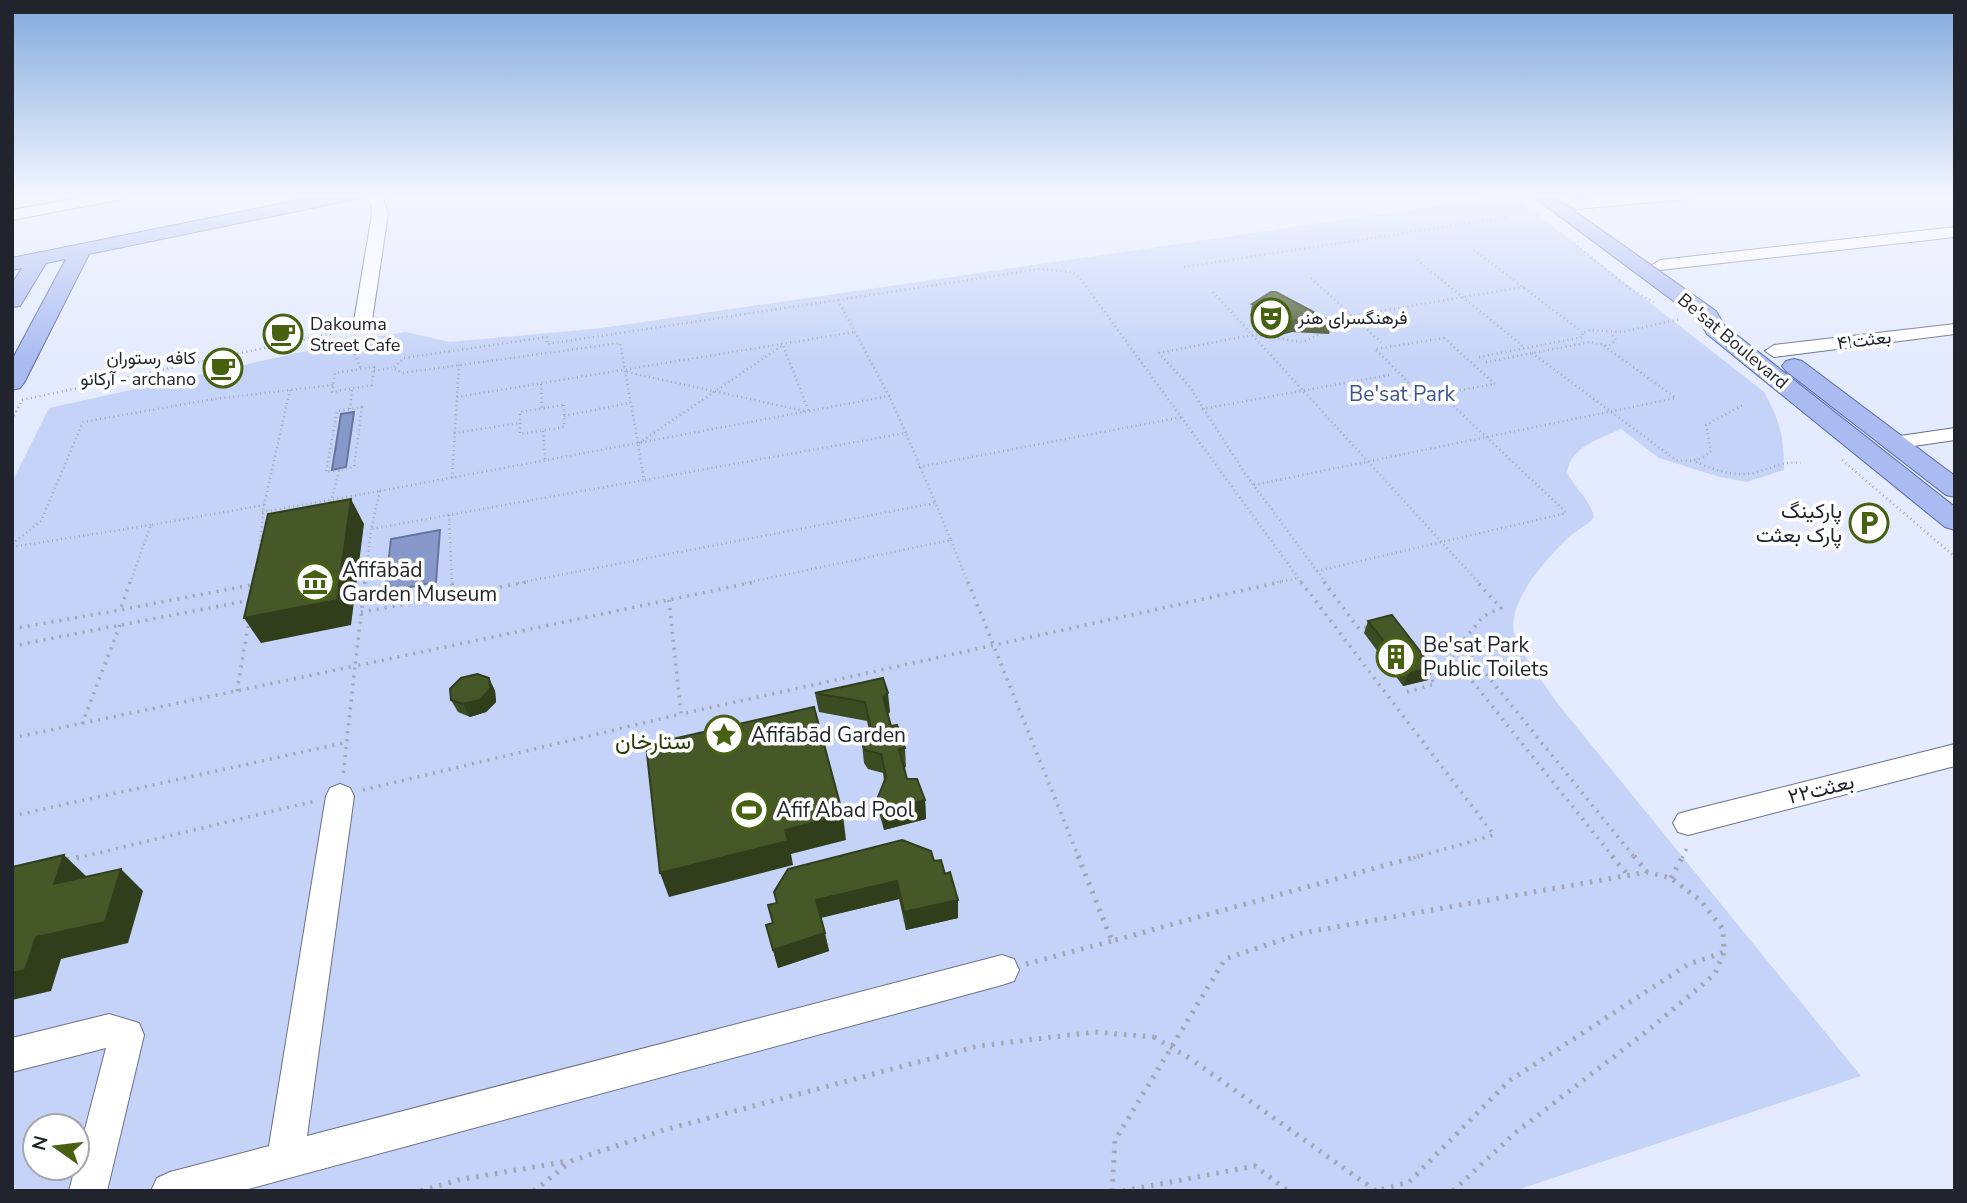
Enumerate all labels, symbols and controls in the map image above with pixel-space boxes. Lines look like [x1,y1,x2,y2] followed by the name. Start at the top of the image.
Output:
[1673,288,1793,394] street label: Be'sat Boulevard
[1250,297,1292,339] theatre icon: فرهنگسرای هنر
[1297,306,1407,330] place label: فرهنگسرای هنر
[310,312,400,357] place label: Dakouma Street Cafe
[262,313,304,355] cafe icon: Dakouma Street Cafe
[1836,325,1892,355] street label: بعثت۴۱
[80,346,196,391] place label: کافه رستوران آرکانو - archano
[202,347,244,389] cafe icon: کافه رستوران آرکانو - archano
[1349,380,1455,408] park label: Be'sat Park
[1756,497,1842,549] place label: پارکینگ پارک بعثت
[1848,502,1890,544] parking icon: پارکینگ پارک بعثت
[342,556,497,608] place label: Afifābād Garden Museum
[294,561,336,603] museum icon: Afifābād Garden Museum
[1423,631,1549,683] place label: Be'sat Park Public Toilets
[1375,636,1417,678] building icon: Be'sat Park Public Toilets
[703,714,745,756] place icon: Afifābād Garden
[751,721,906,749] place label: Afifābād Garden
[615,726,691,757] district label: ستارخان
[1785,767,1857,811] street label: بعثت۲۲
[728,789,770,831] sports icon: Afif Abad Pool
[776,796,915,824] place label: Afif Abad Pool
[21,1112,91,1182] north arrow
[26,1133,55,1153] text: N

